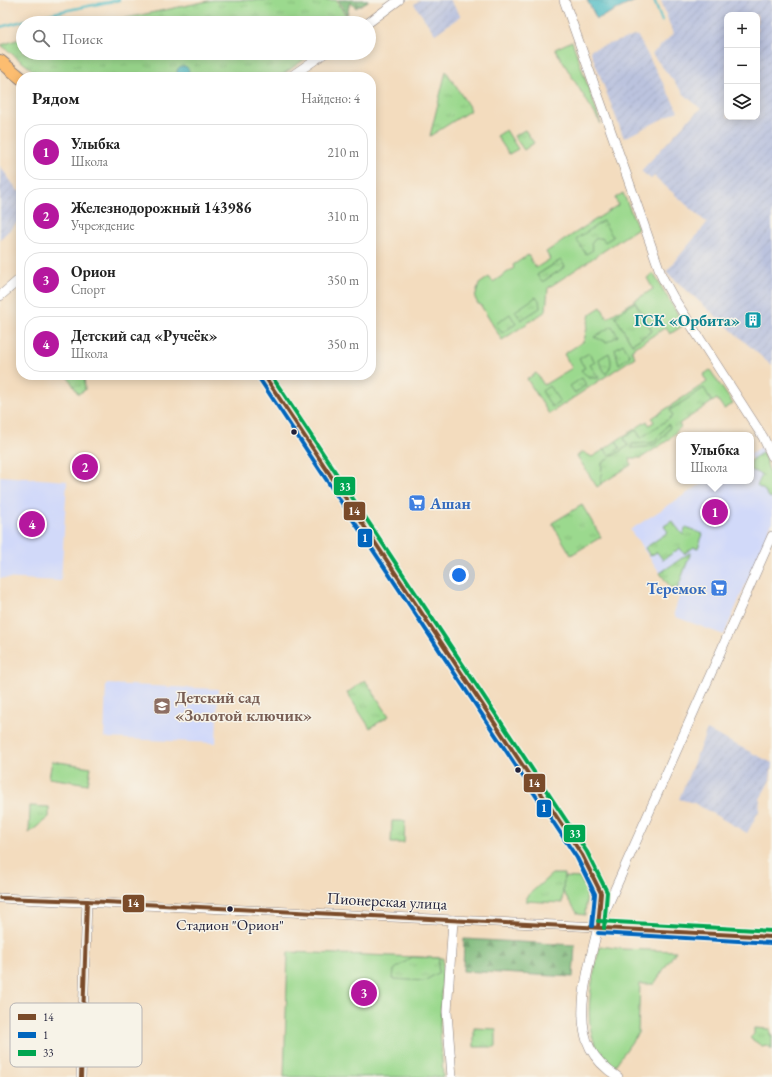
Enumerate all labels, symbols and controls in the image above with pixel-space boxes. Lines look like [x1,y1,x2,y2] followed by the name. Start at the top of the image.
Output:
[724,12,760,120] map controls
[724,12,760,48] button: +
[16,16,376,60] search box
[30,27,52,49] icon: search
[62,29,103,48] text: Поиск
[724,48,760,84] button: −
[724,84,760,120] button: layers
[32,87,80,109] text: Рядом
[301,90,360,107] text: Найдено: 4
[71,134,120,153] text: Улыбка
[43,144,49,161] text: 1
[328,144,359,161] text: 210 m
[71,153,108,170] text: Школа
[71,198,251,217] text: Железнодорожный 143986
[43,208,49,225] text: 2
[328,208,359,225] text: 310 m
[71,217,135,234] text: Учреждение
[71,262,116,281] text: Орион
[43,272,49,289] text: 3
[328,272,359,289] text: 350 m
[71,281,105,298] text: Спорт
[634,310,740,331] place label: ГСК «Орбита»
[743,310,763,330] building icon: ГСК «Орбита»
[71,326,217,345] text: Детский сад «Ручеёк»
[43,336,49,353] text: 4
[328,336,359,353] text: 350 m
[71,345,108,362] text: Школа
[289,427,299,437] unlabelled marker
[676,432,754,484] popup
[690,440,740,459] text: Улыбка
[72,452,98,482] pin: 2
[690,459,727,476] text: Школа
[333,476,356,496] line badge: 33
[339,479,351,493] text: 33
[407,493,427,513] supermarket icon: Ашан
[429,493,471,514] place label: Ашан
[702,497,728,527] pin: 1
[343,501,366,521] line badge: 14
[348,504,360,518] text: 14
[19,509,45,539] pin: 4
[357,528,373,548] line badge: 1
[362,531,368,545] text: 1
[449,565,469,585] your location
[647,578,706,599] place label: Теремок
[709,578,729,598] supermarket icon: Теремок
[175,687,312,726] place label: Детский сад «Золотой ключик»
[152,696,172,716] school or university icon: Детский сад «Золотой ключик»
[513,765,523,775] unlabelled marker
[523,773,546,793] line badge: 14
[528,776,540,790] text: 14
[536,799,552,818] line badge: 1
[541,801,547,815] text: 1
[563,824,586,843] line badge: 33
[569,826,581,840] text: 33
[326,887,448,915] street label: Пионерская улица
[122,894,145,913] line badge: 14
[127,896,139,910] text: 14
[225,904,235,914] marker: Стадион "Орион"
[176,915,284,934] place label: Стадион "Орион"
[351,978,377,1008] pin: 3
[10,1003,142,1067] legend
[43,1010,54,1024] text: 14
[43,1028,48,1042] text: 1
[43,1046,54,1060] text: 33

